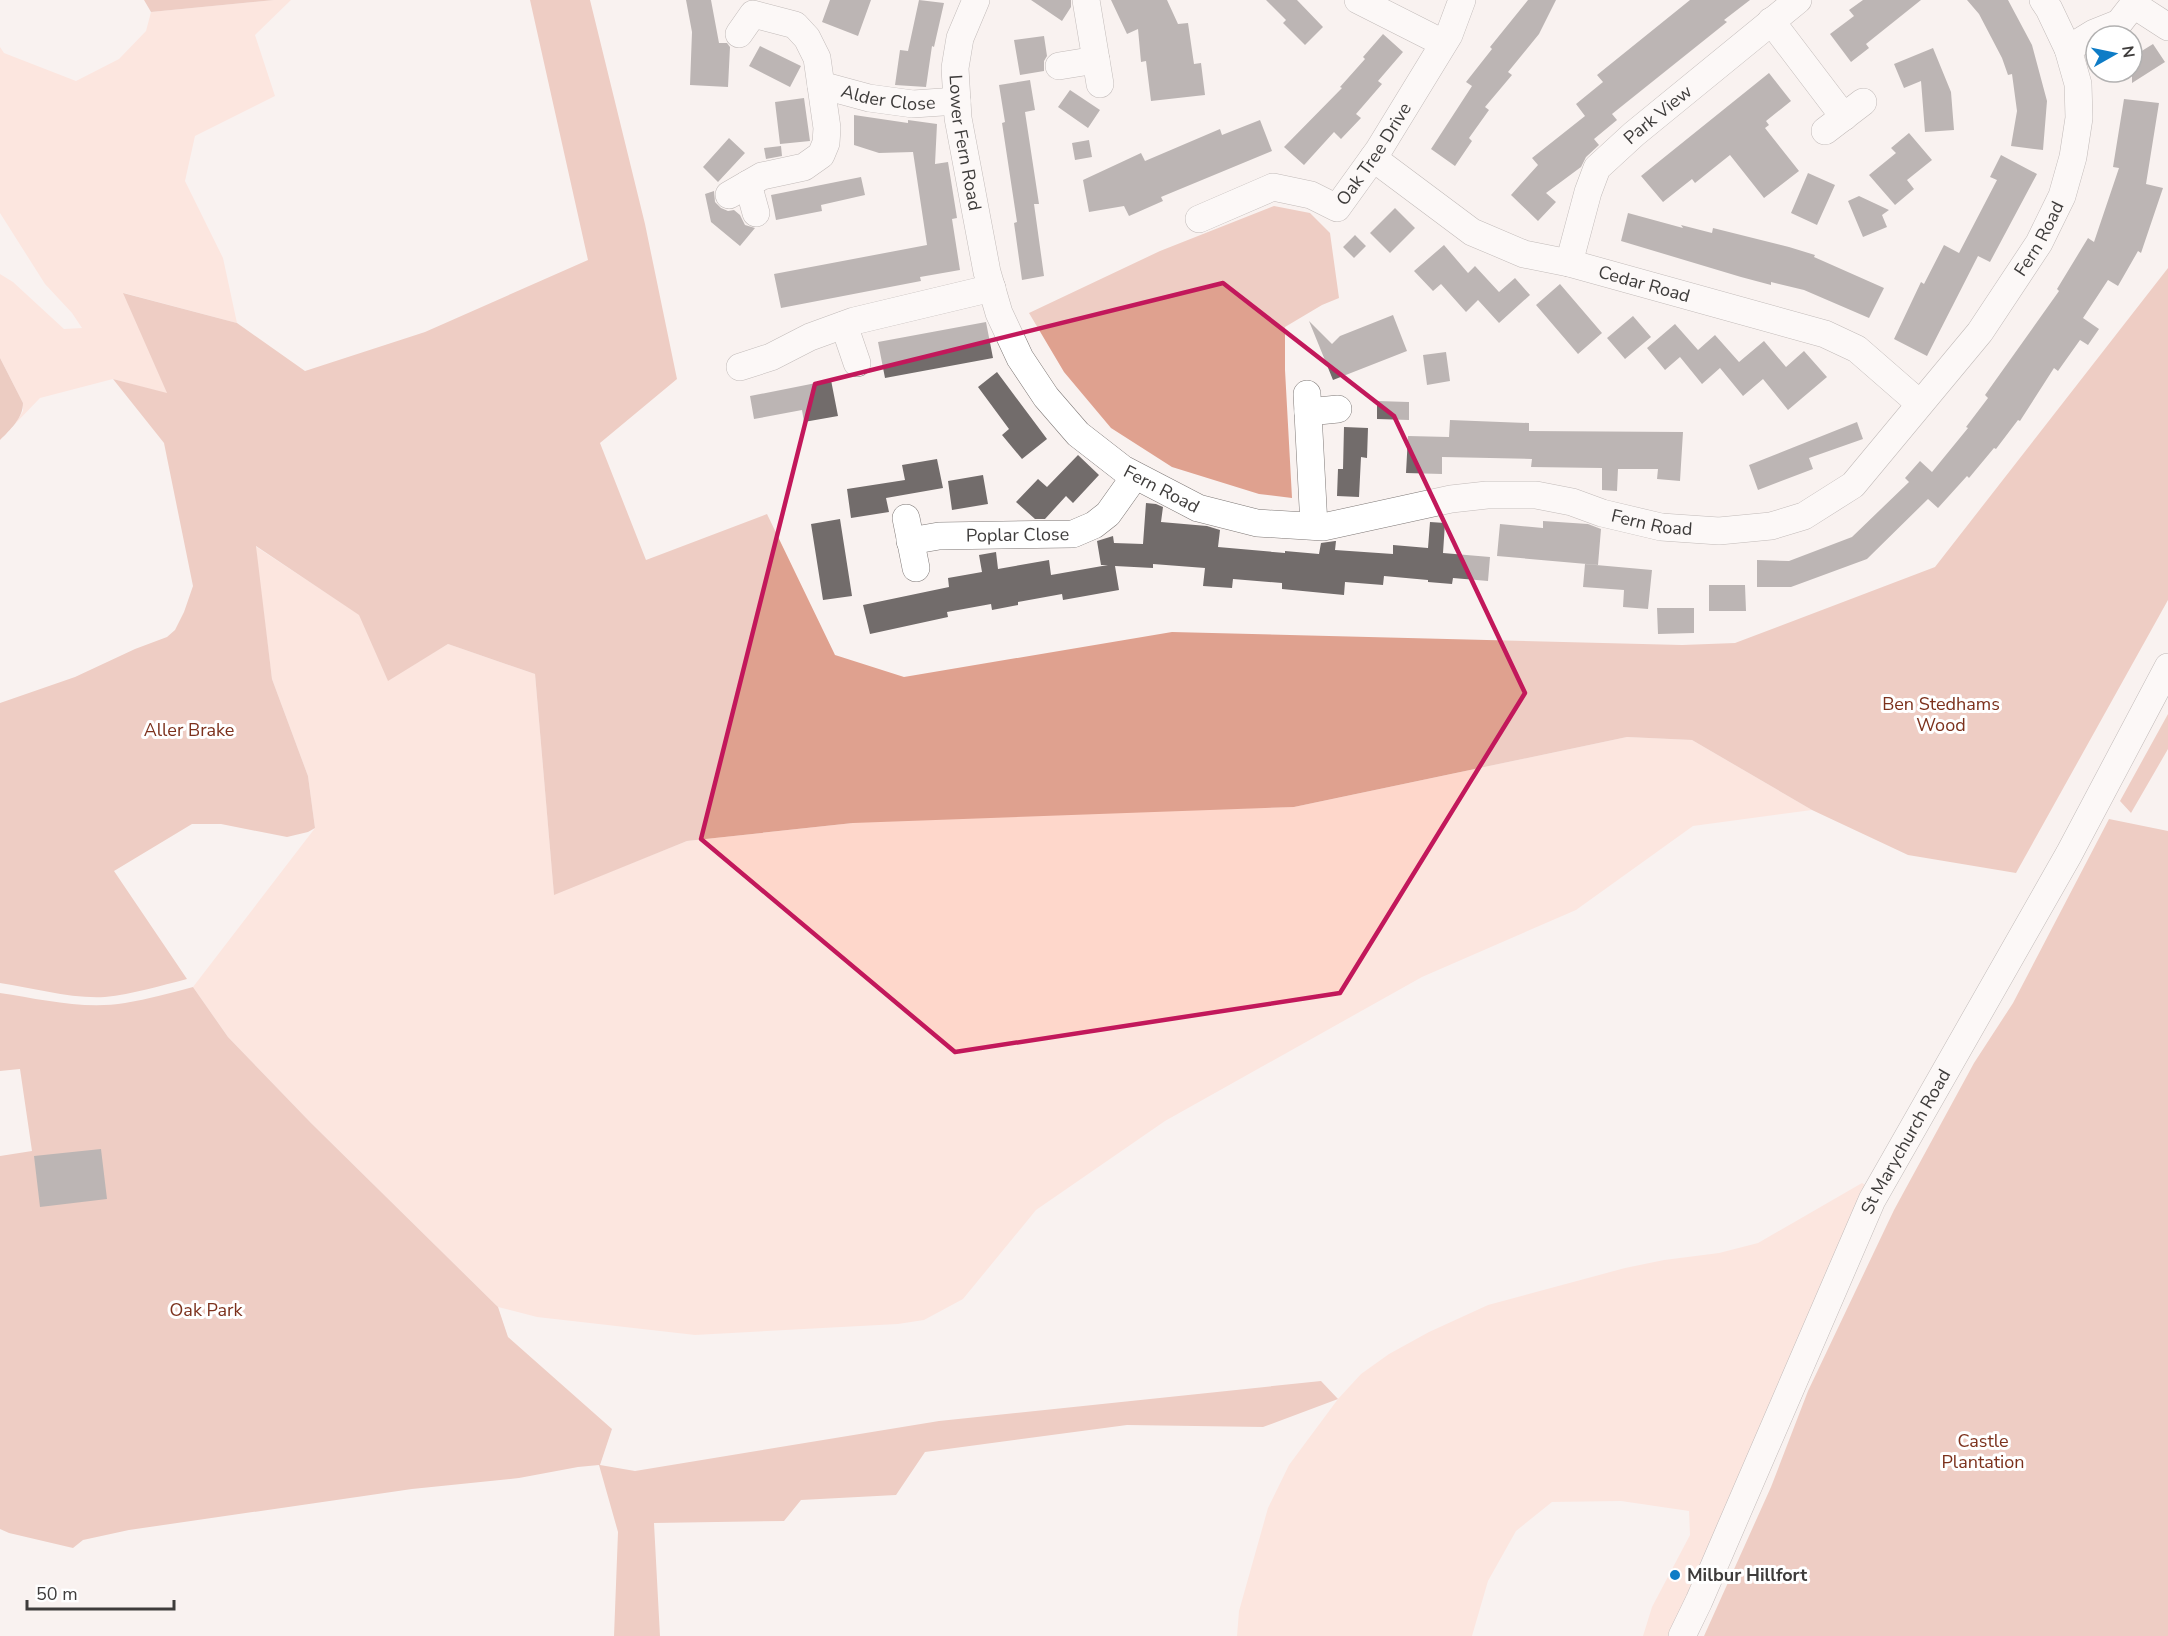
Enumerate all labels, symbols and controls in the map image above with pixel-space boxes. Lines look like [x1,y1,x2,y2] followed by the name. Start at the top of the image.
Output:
[2084,24,2144,84] north arrow
[2116,44,2140,59] text: N
[943,74,987,213] street label: Lower Fern Road
[839,79,936,116] street label: Alder Close
[1618,79,1697,150] street label: Park View
[1331,98,1417,210] street label: Oak Tree Drive
[2008,197,2070,281] street label: Fern Road
[1596,260,1693,308] street label: Cedar Road
[1119,459,1204,519] street label: Fern Road
[1609,504,1693,541] street label: Fern Road
[966,522,1069,548] street label: Poplar Close
[1882,692,2000,737] park label: Ben Stedhams Wood
[144,718,234,742] park label: Aller Brake
[1855,1065,1956,1218] street label: St Marychurch Road
[170,1298,243,1322] park label: Oak Park
[1941,1429,2025,1474] park label: Castle Plantation
[1687,1563,1807,1587] place label: Milbur Hillfort
[1668,1568,1682,1582] marker: Milbur Hillfort
[27,1573,174,1611] scale bar
[36,1582,78,1606] text: 50 m

